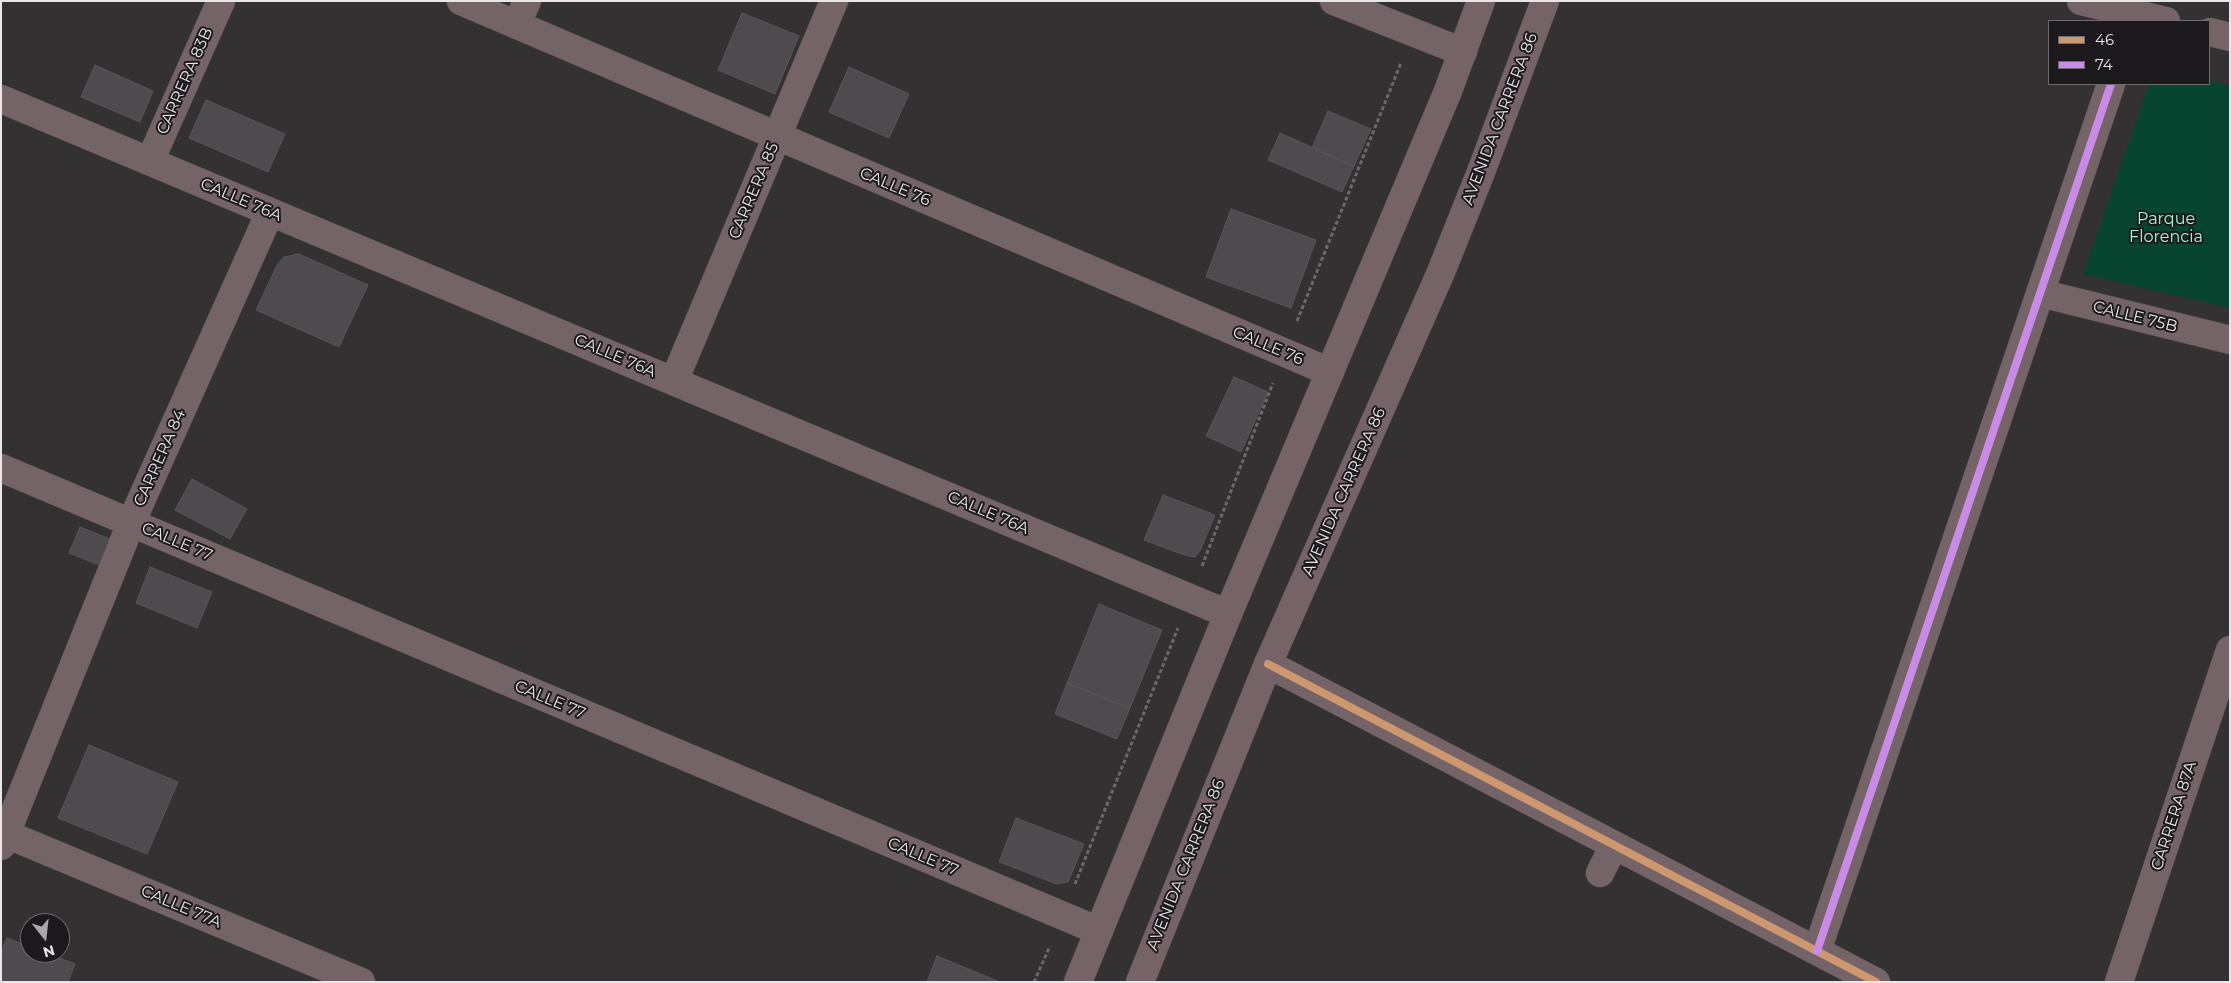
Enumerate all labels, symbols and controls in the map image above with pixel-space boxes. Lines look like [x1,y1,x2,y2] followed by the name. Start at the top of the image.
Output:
[2048,20,2211,85] legend
[153,25,217,137] street label: CARRERA 83B
[1458,30,1542,208] street label: AVENIDA CARRERA 86
[2095,30,2114,49] text: 46
[2095,55,2113,74] text: 74
[725,140,783,242] street label: CARRERA 85
[857,163,933,211] street label: CALLE 76
[197,174,285,226] street label: CALLE 76A
[2129,209,2203,247] park label: Parque Florencia
[2091,297,2179,337] street label: CALLE 75B
[1230,322,1306,370] street label: CALLE 76
[571,330,659,382] street label: CALLE 76A
[1298,405,1390,579] street label: AVENIDA CARRERA 86
[130,406,190,510] street label: CARRERA 84
[944,487,1032,539] street label: CALLE 76A
[139,518,215,566] street label: CALLE 77
[512,676,588,724] street label: CALLE 77
[2147,759,2201,873] street label: CARRERA 87A
[1143,777,1229,953] street label: AVENIDA CARRERA 86
[885,833,961,881] street label: CALLE 77
[138,881,224,933] street label: CALLE 77A
[20,913,70,963] north arrow
[41,941,57,962] text: N

